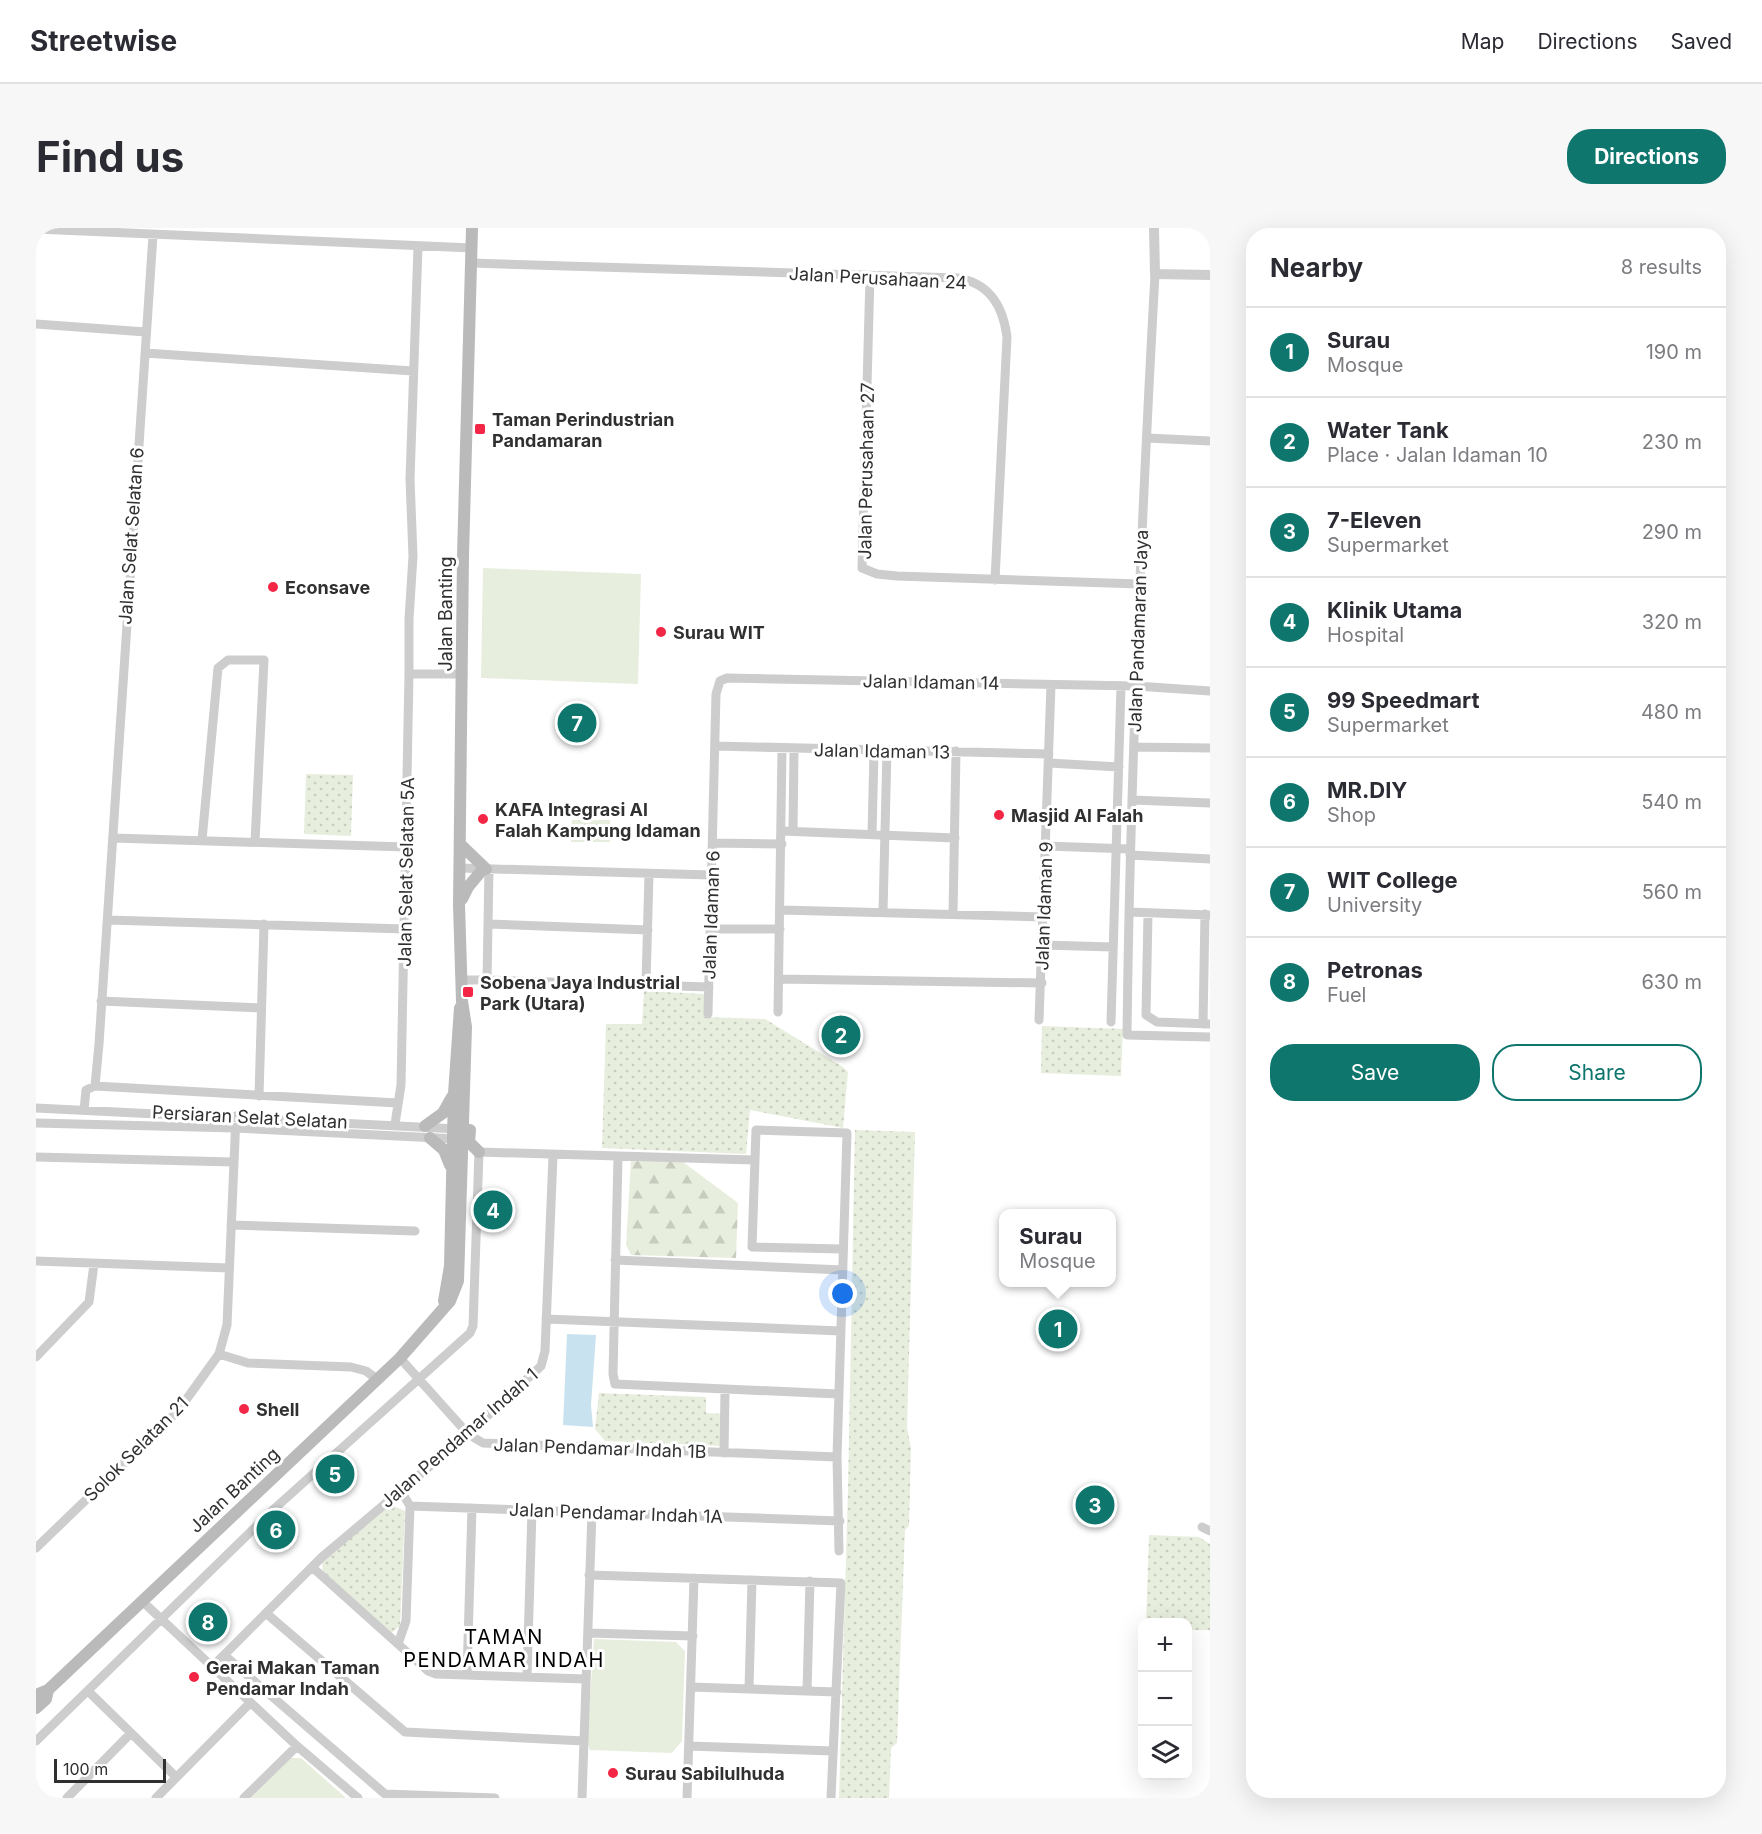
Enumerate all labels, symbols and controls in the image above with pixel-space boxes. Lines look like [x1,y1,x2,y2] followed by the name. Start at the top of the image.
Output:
[30,24,177,58] text: Streetwise
[1461,29,1504,54] text: Map
[1537,29,1638,54] text: Directions
[1671,29,1732,54] text: Saved
[1567,129,1726,184] button: Directions
[36,131,184,182] text: Find us
[1270,252,1363,283] text: Nearby
[1621,255,1702,279] text: 8 results
[788,263,968,293] street label: Jalan Perusahaan 24
[1327,327,1390,353] text: Surau
[1285,340,1294,364] text: 1
[1646,340,1702,364] text: 190 m
[1327,353,1403,377] text: Mosque
[854,382,878,560] street label: Jalan Perusahaan 27
[492,409,675,451] place label: Taman Perindustrian Pandamaran
[1327,417,1449,443] text: Water Tank
[473,422,487,436] marker: Taman Perindustrian Pandamaran
[1283,430,1296,454] text: 2
[1642,430,1702,454] text: 230 m
[1327,443,1548,467] text: Place · Jalan Idaman 10
[114,447,148,625] street label: Jalan Selat Selatan 6
[1327,507,1422,533] text: 7-Eleven
[1283,520,1296,544] text: 3
[1642,520,1702,544] text: 290 m
[1124,529,1152,733] street label: Jalan Pandamaran Jaya
[1327,533,1449,557] text: Supermarket
[435,557,456,672] street label: Jalan Banting
[285,577,370,598] place label: Econsave
[266,580,280,594] marker: Econsave
[1327,597,1462,623] text: Klinik Utama
[1283,610,1296,634] text: 4
[1642,610,1702,634] text: 320 m
[673,622,765,643] place label: Surau WIT
[1327,623,1404,647] text: Hospital
[654,625,668,639] marker: Surau WIT
[862,670,1000,694] street label: Jalan Idaman 14
[1327,687,1479,713] text: 99 Speedmart
[558,700,596,746] pin: 7
[1283,700,1296,724] text: 5
[1641,700,1702,724] text: 480 m
[1327,713,1449,737] text: Supermarket
[814,739,950,763] street label: Jalan Idaman 13
[394,777,418,967] street label: Jalan Selat Selatan 5A
[1327,777,1407,803] text: MR.DIY
[1283,790,1296,814] text: 6
[1641,790,1702,814] text: 540 m
[495,799,701,841] place label: KAFA Integrasi Al Falah Kampung Idaman
[1327,803,1376,827] text: Shop
[1011,805,1144,826] place label: Masjid Al Falah
[992,808,1006,822] marker: Masjid Al Falah
[476,812,490,826] marker: KAFA Integrasi Al Falah Kampung Idaman
[1031,841,1057,971] street label: Jalan Idaman 9
[698,850,724,980] street label: Jalan Idaman 6
[1327,867,1458,893] text: WIT College
[1284,880,1295,904] text: 7
[1642,880,1702,904] text: 560 m
[1327,893,1422,917] text: University
[1327,957,1423,983] text: Petronas
[1283,970,1296,994] text: 8
[1641,970,1702,994] text: 630 m
[480,972,680,1014] place label: Sobena Jaya Industrial Park (Utara)
[1327,983,1366,1007] text: Fuel
[461,985,475,999] marker: Sobena Jaya Industrial Park (Utara)
[822,1012,860,1058] pin: 2
[1270,1044,1480,1101] button: Save
[1492,1044,1702,1101] button: Share
[152,1101,348,1133] street label: Persiaran Selat Selatan
[474,1188,512,1232] pin: 4
[999,1209,1116,1287] popup
[1019,1223,1083,1249] text: Surau
[1019,1249,1096,1273] text: Mosque
[828,1279,857,1308] your location
[1038,1306,1078,1352] pin: 1
[376,1364,542,1512] street label: Jalan Pendamar Indah 1
[79,1392,193,1506] street label: Solok Selatan 21
[256,1399,299,1420] place label: Shell
[237,1402,251,1416] marker: Shell
[493,1434,707,1462] street label: Jalan Pendamar Indah 1B
[185,1443,283,1537] street label: Jalan Banting
[316,1452,354,1496] pin: 5
[1076,1482,1114,1528] pin: 3
[509,1499,723,1527] street label: Jalan Pendamar Indah 1A
[256,1508,296,1552] pin: 6
[188,1600,228,1644] pin: 8
[1138,1618,1192,1780] map controls
[1138,1618,1192,1672] button: +
[403,1625,605,1672] district label: TAMAN PENDAMAR INDAH
[206,1657,380,1699] place label: Gerai Makan Taman Pendamar Indah
[187,1670,201,1684] marker: Gerai Makan Taman Pendamar Indah
[1138,1672,1192,1726] button: −
[1138,1726,1192,1780] button: layers
[54,1756,166,1784] scale bar
[63,1759,108,1779] text: 100 m
[625,1763,785,1784] place label: Surau Sabilulhuda
[606,1766,620,1780] marker: Surau Sabilulhuda

